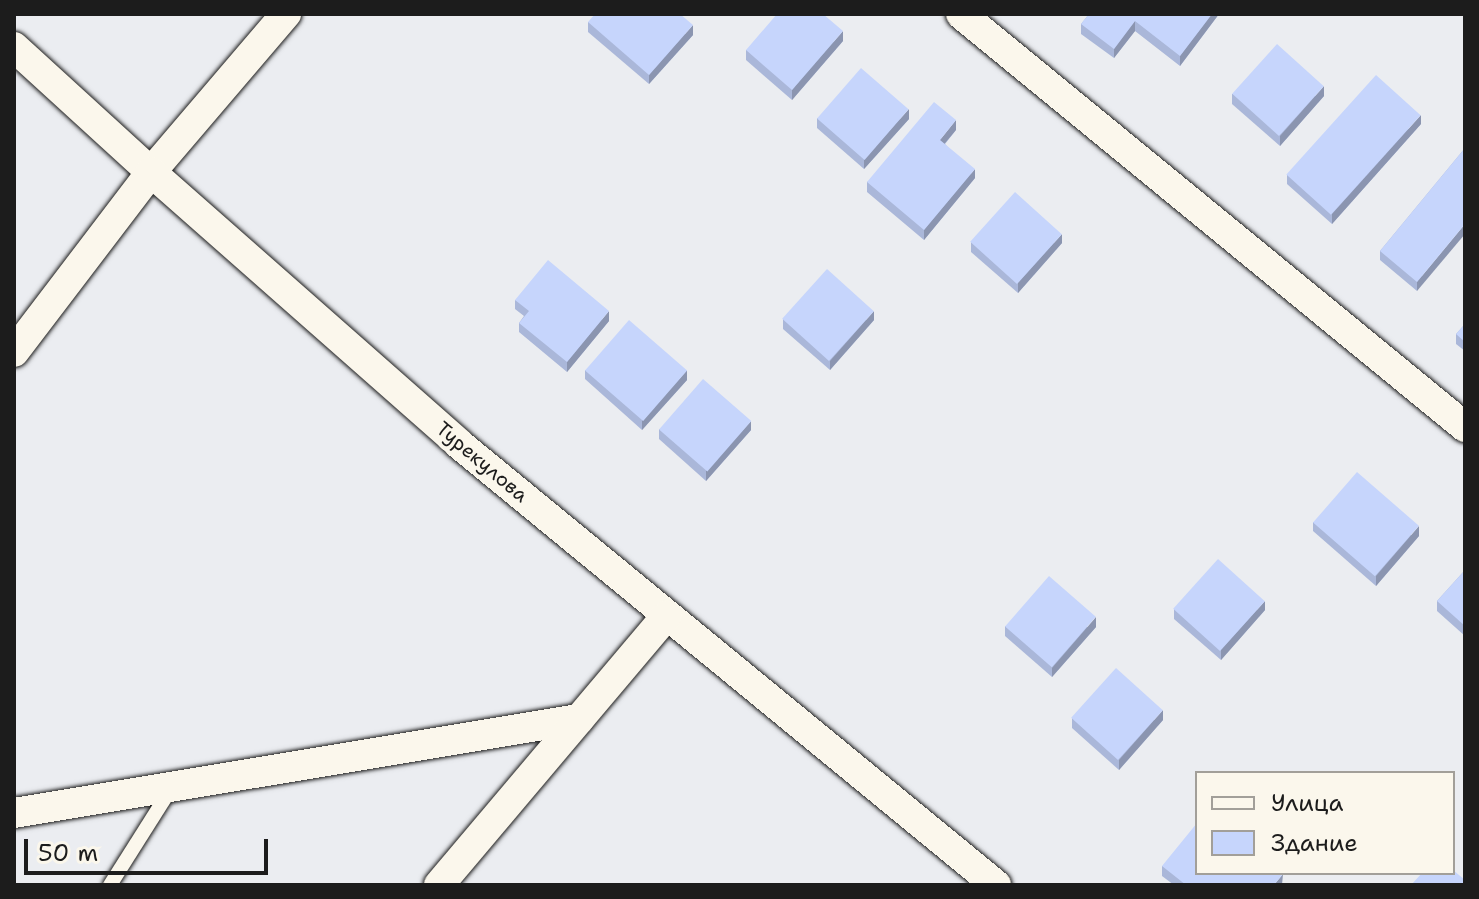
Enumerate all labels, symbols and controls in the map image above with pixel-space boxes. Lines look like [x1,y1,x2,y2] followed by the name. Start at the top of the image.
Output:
[431,417,533,507] street label: Турекулова
[1195,771,1455,875] legend
[1271,787,1344,819] text: Улица
[28,823,272,873] scale bar
[1271,827,1358,859] text: Здание
[38,837,98,869] text: 50 m

